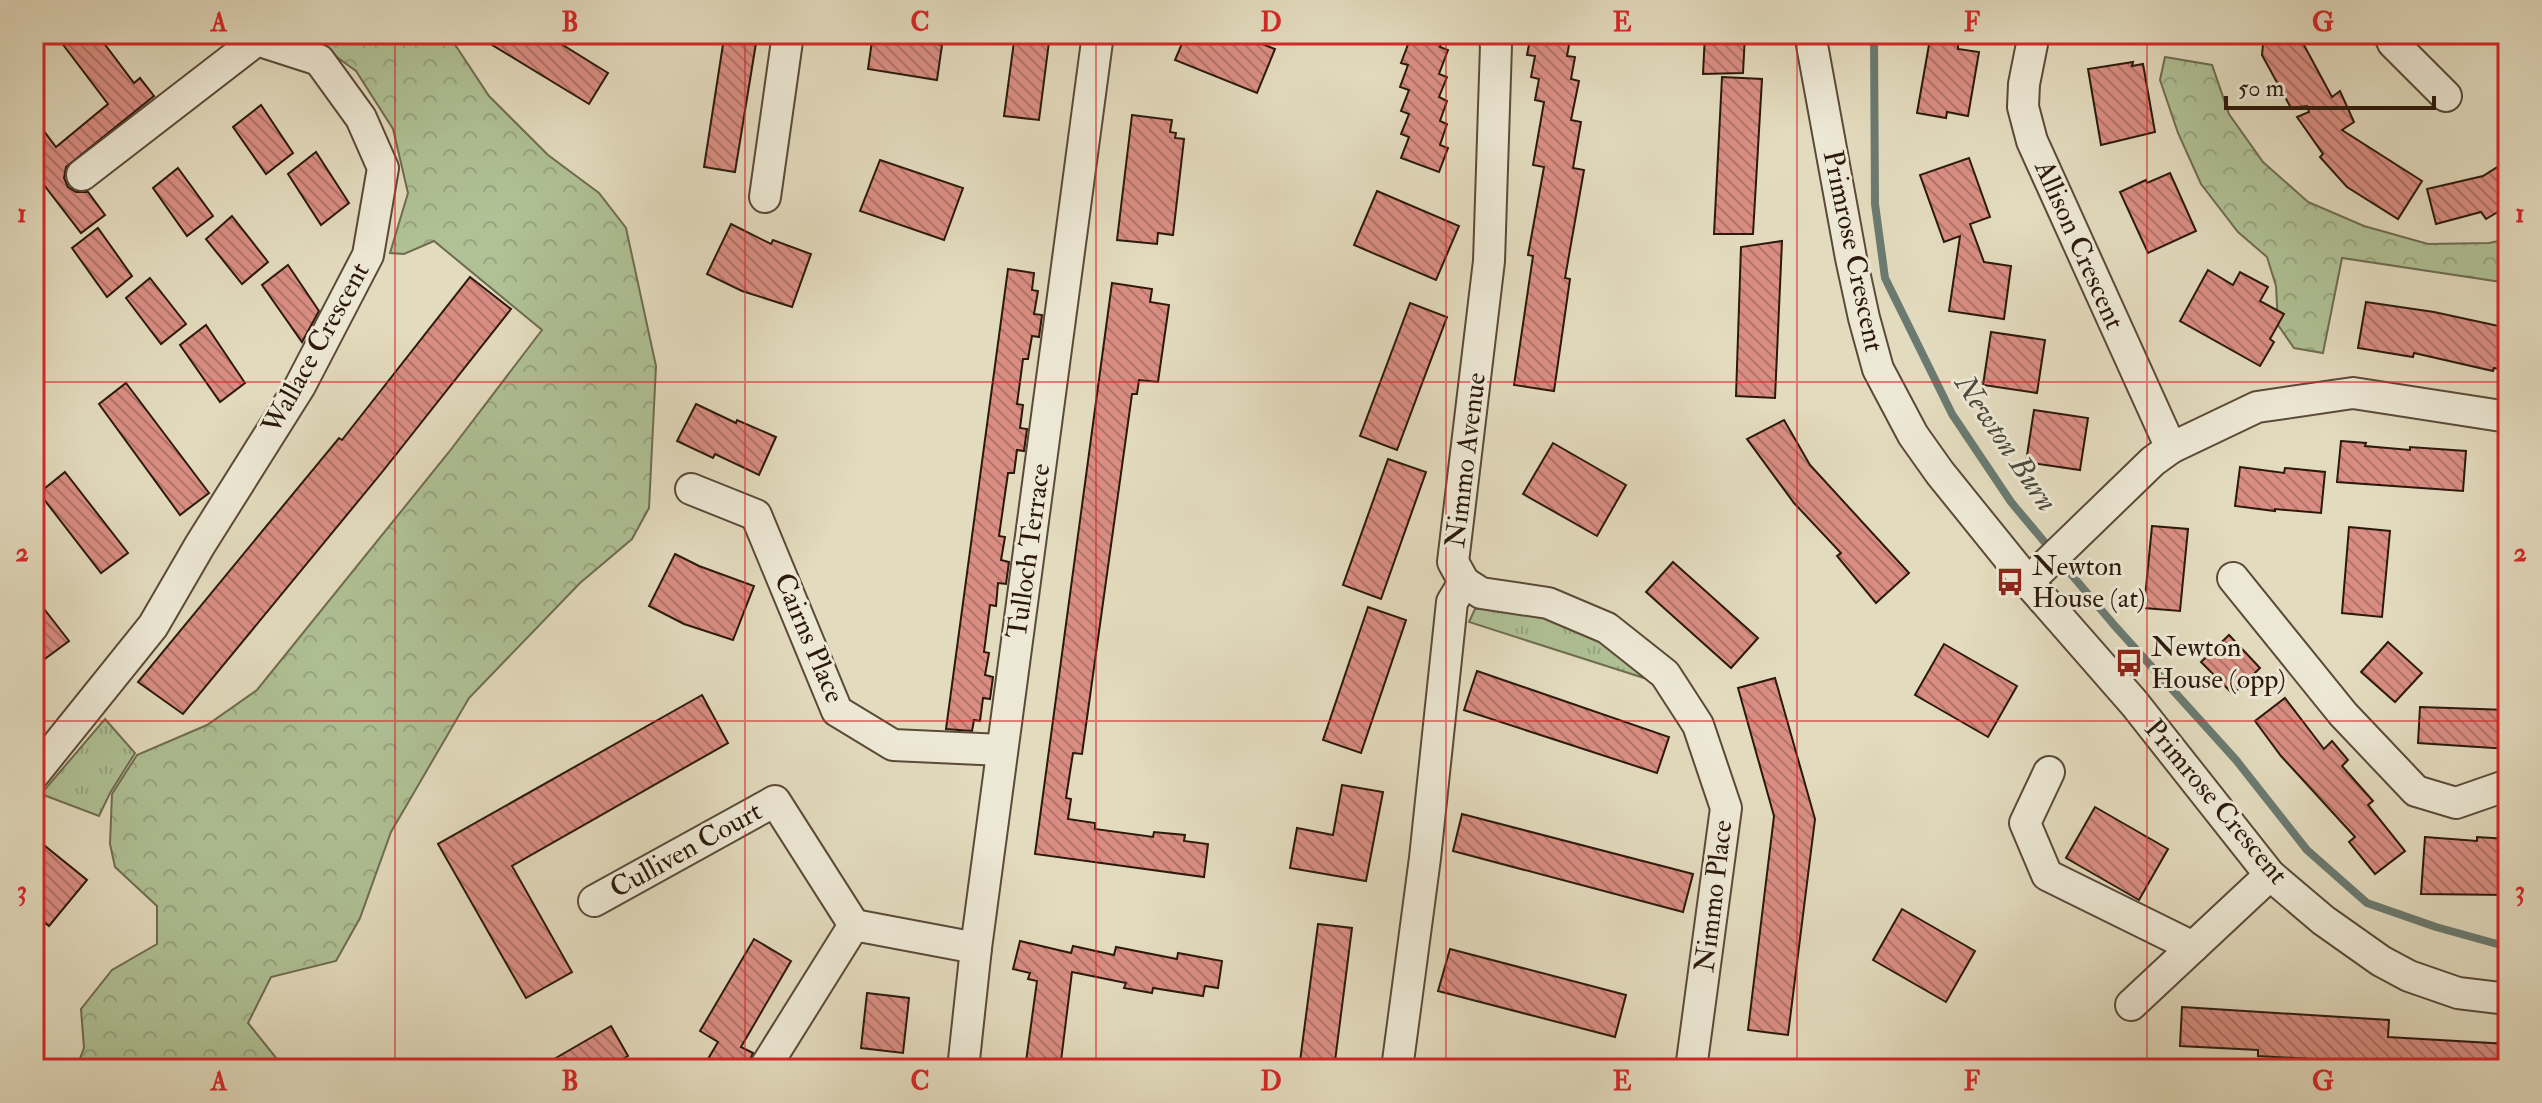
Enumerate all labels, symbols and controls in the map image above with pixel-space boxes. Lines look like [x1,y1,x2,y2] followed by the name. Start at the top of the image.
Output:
[210,7,228,39] text: A
[561,7,579,39] text: B
[910,7,930,39] text: C
[1260,7,1282,39] text: D
[1613,7,1632,39] text: E
[1964,7,1981,39] text: F
[2312,7,2334,39] text: G
[2226,60,2434,110] scale bar
[2238,73,2285,104] text: 50 m
[1815,147,1891,355] street label: Primrose Crescent
[2026,154,2132,335] street label: Allison Crescent
[17,198,27,230] text: 1
[2515,198,2525,230] text: 1
[254,256,377,441] street label: Wallace Crescent
[1946,366,2065,519] water label: Newton Burn
[1438,370,1494,550] street label: Nimmo Avenue
[999,461,1059,641] street label: Tulloch Terrace
[15,537,29,569] text: 2
[2513,537,2527,569] text: 2
[2032,549,2146,616] place label: Newton House (at)
[1995,567,2025,597] bus stop icon: Newton House (at)
[766,568,852,709] street label: Cairns Place
[2151,630,2286,697] place label: Newton House (opp)
[2114,648,2144,678] bus stop icon: Newton House (opp)
[2137,712,2295,892] street label: Primrose Crescent
[604,794,768,906] street label: Culliven Court
[1687,818,1741,974] street label: Nimmo Place
[17,875,27,907] text: 3
[2515,875,2525,907] text: 3
[210,1066,228,1098] text: A
[561,1066,579,1098] text: B
[910,1066,930,1098] text: C
[1260,1066,1282,1098] text: D
[1613,1066,1632,1098] text: E
[1964,1066,1981,1098] text: F
[2312,1066,2334,1098] text: G

